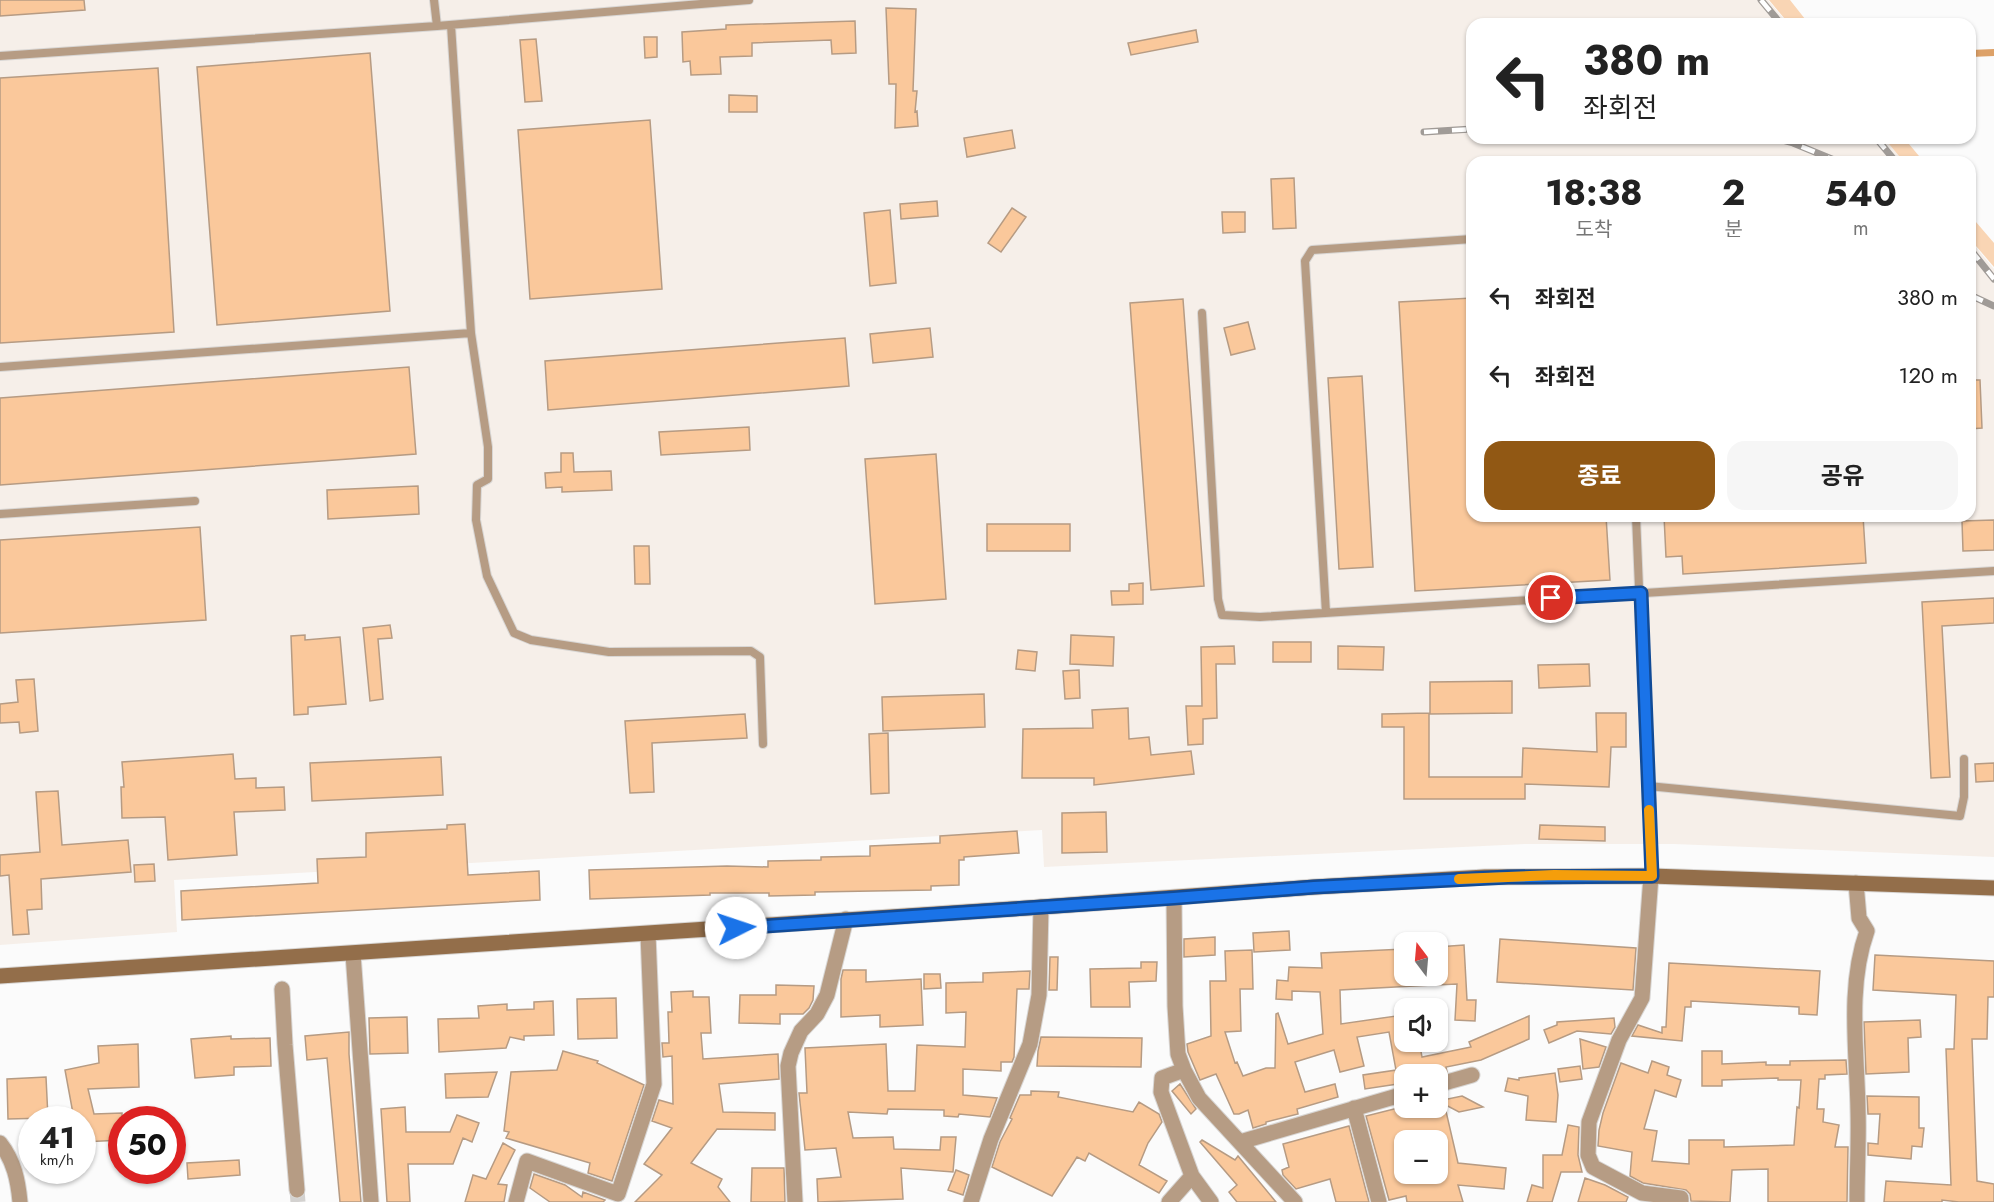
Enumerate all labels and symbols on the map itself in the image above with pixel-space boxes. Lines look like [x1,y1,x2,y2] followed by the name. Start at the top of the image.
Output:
[1525,572,1576,623] pin
[704,896,768,960] position arrow
[1394,932,1448,986] north arrow
[108,1106,186,1184] speed limit sign: 50

